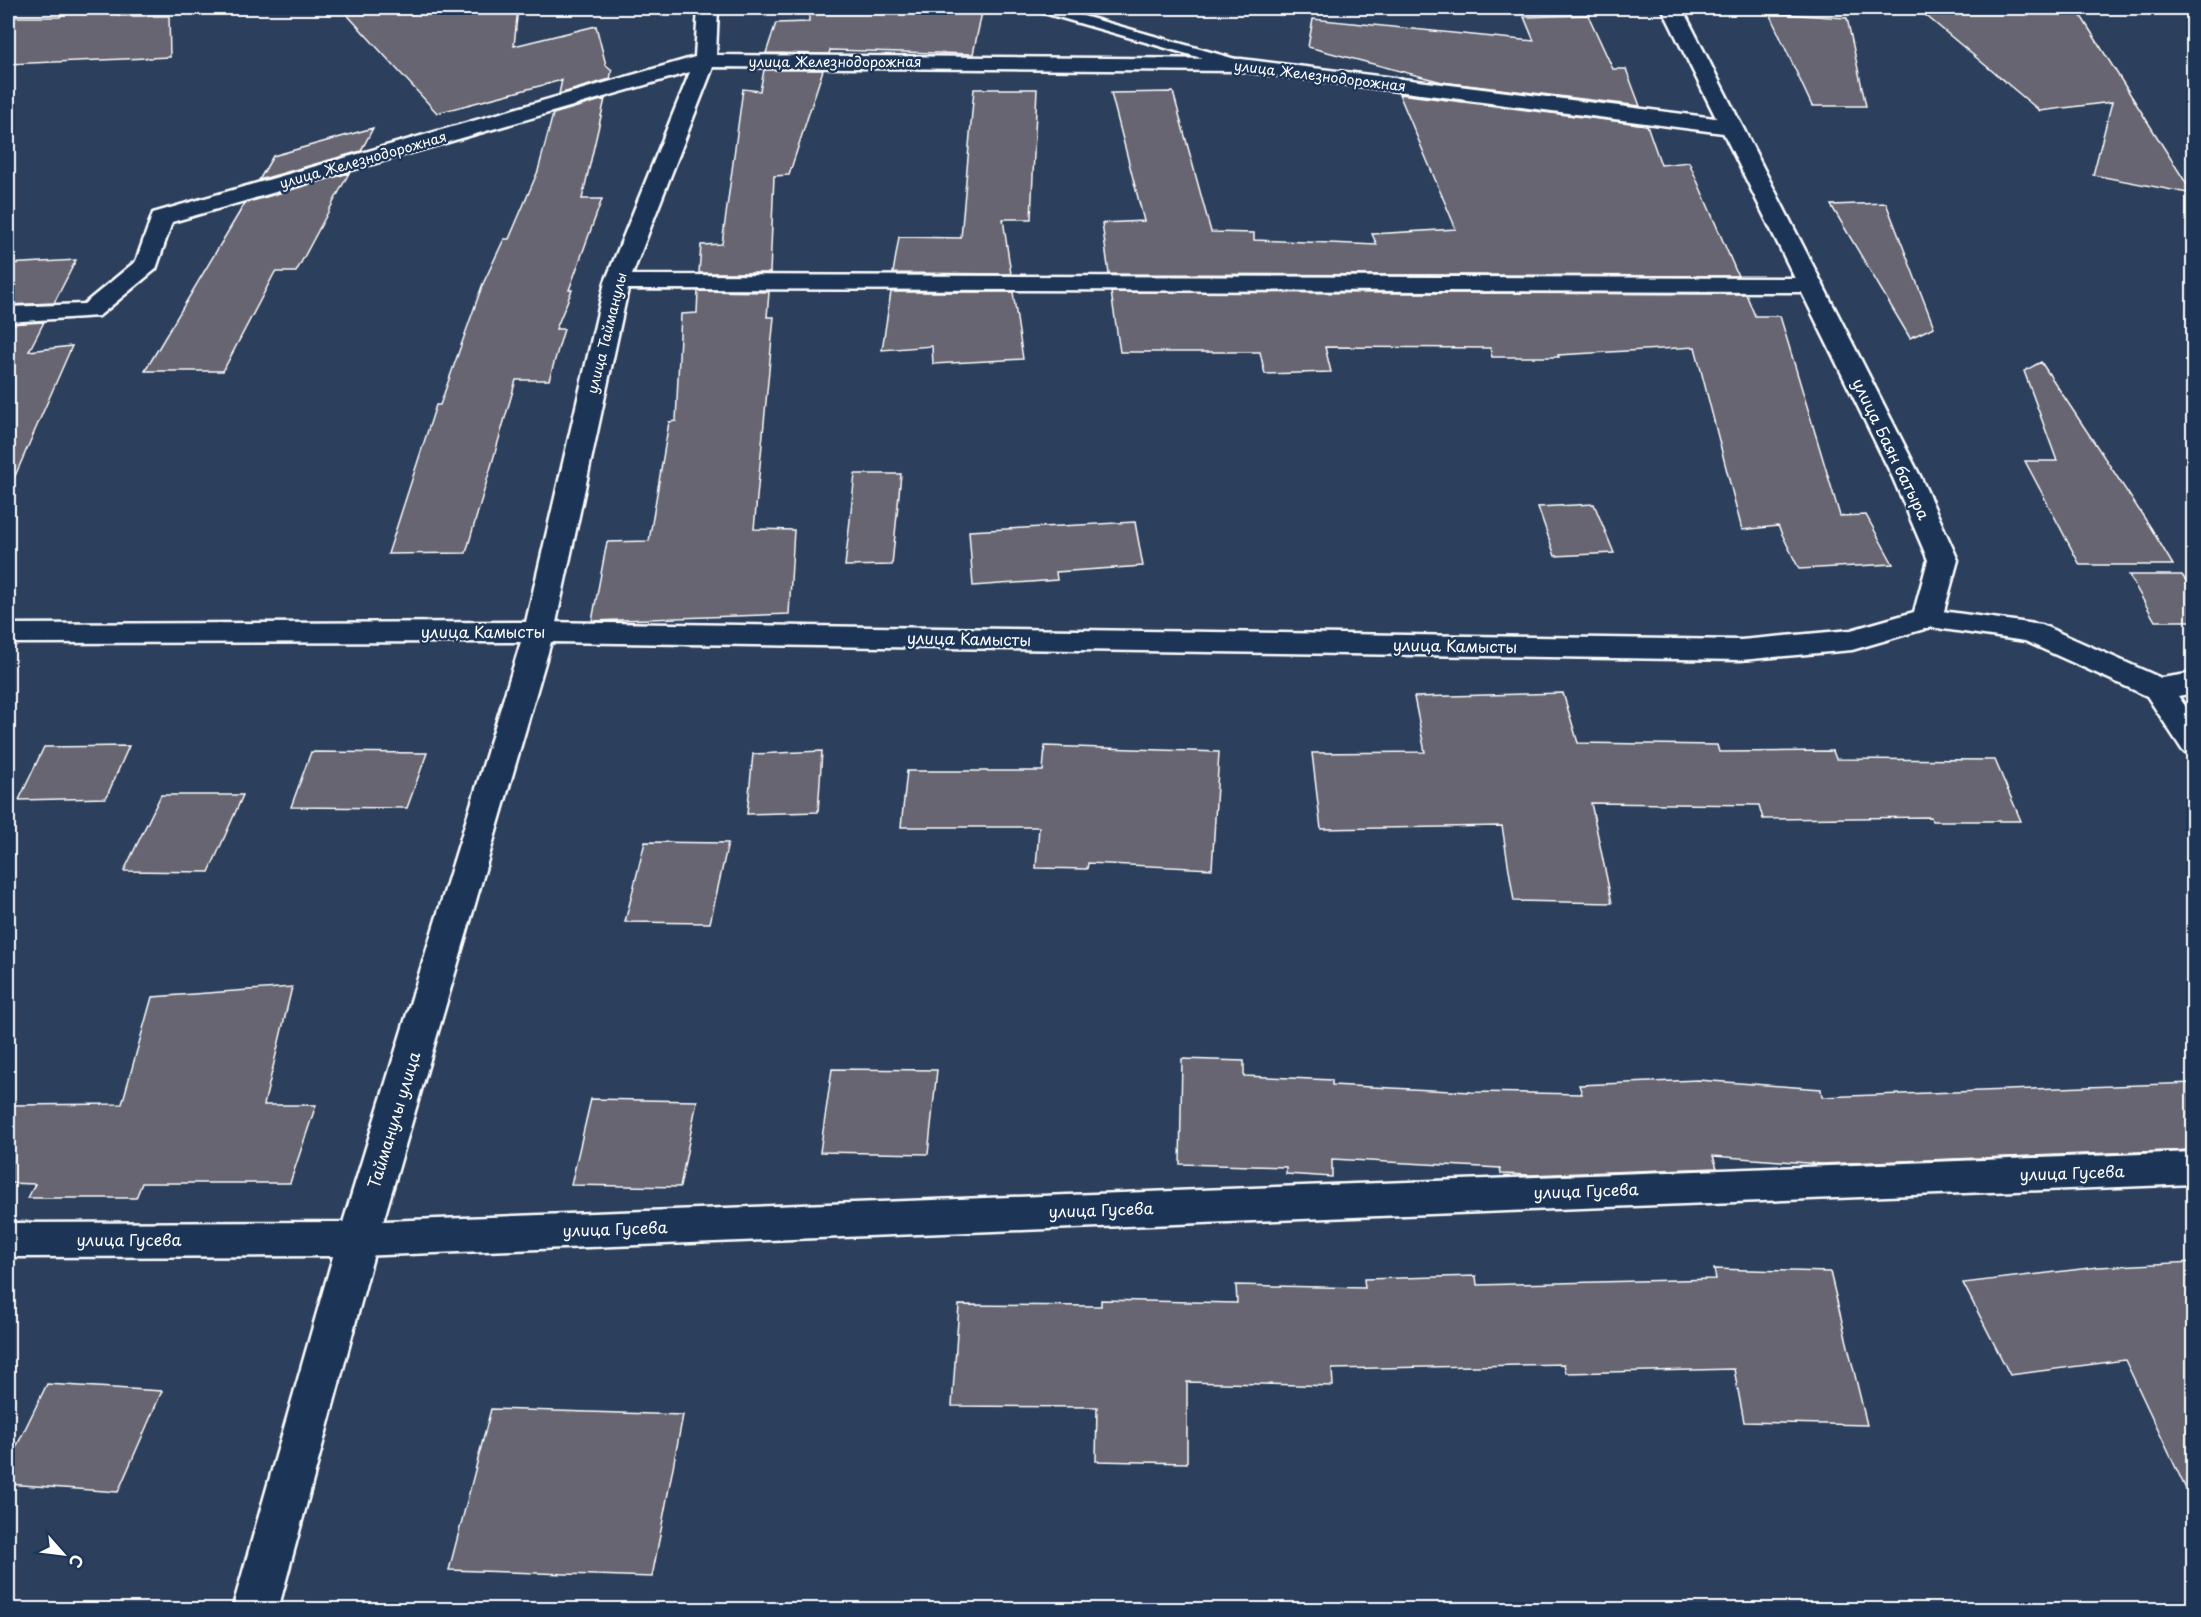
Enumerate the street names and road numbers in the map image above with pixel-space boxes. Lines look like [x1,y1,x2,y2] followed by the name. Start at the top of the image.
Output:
[749,51,922,72] street label: улица Железнодорожная
[1233,55,1407,96] street label: улица Железнодорожная
[277,126,449,193] street label: улица Железнодорожная
[581,270,632,396] street label: улица Тайманулы
[1847,374,1937,523] street label: улица Баян батыра
[421,619,545,643] street label: улица Камысты
[907,625,1031,651] street label: улица Камысты
[1393,632,1517,658] street label: улица Камысты
[361,1048,425,1191] street label: Тайманулы улица
[2019,1158,2125,1186] street label: улица Гусева
[1533,1176,1639,1204] street label: улица Гусева
[1048,1195,1154,1223] street label: улица Гусева
[562,1214,668,1242] street label: улица Гусева
[77,1227,181,1251] street label: улица Гусева

